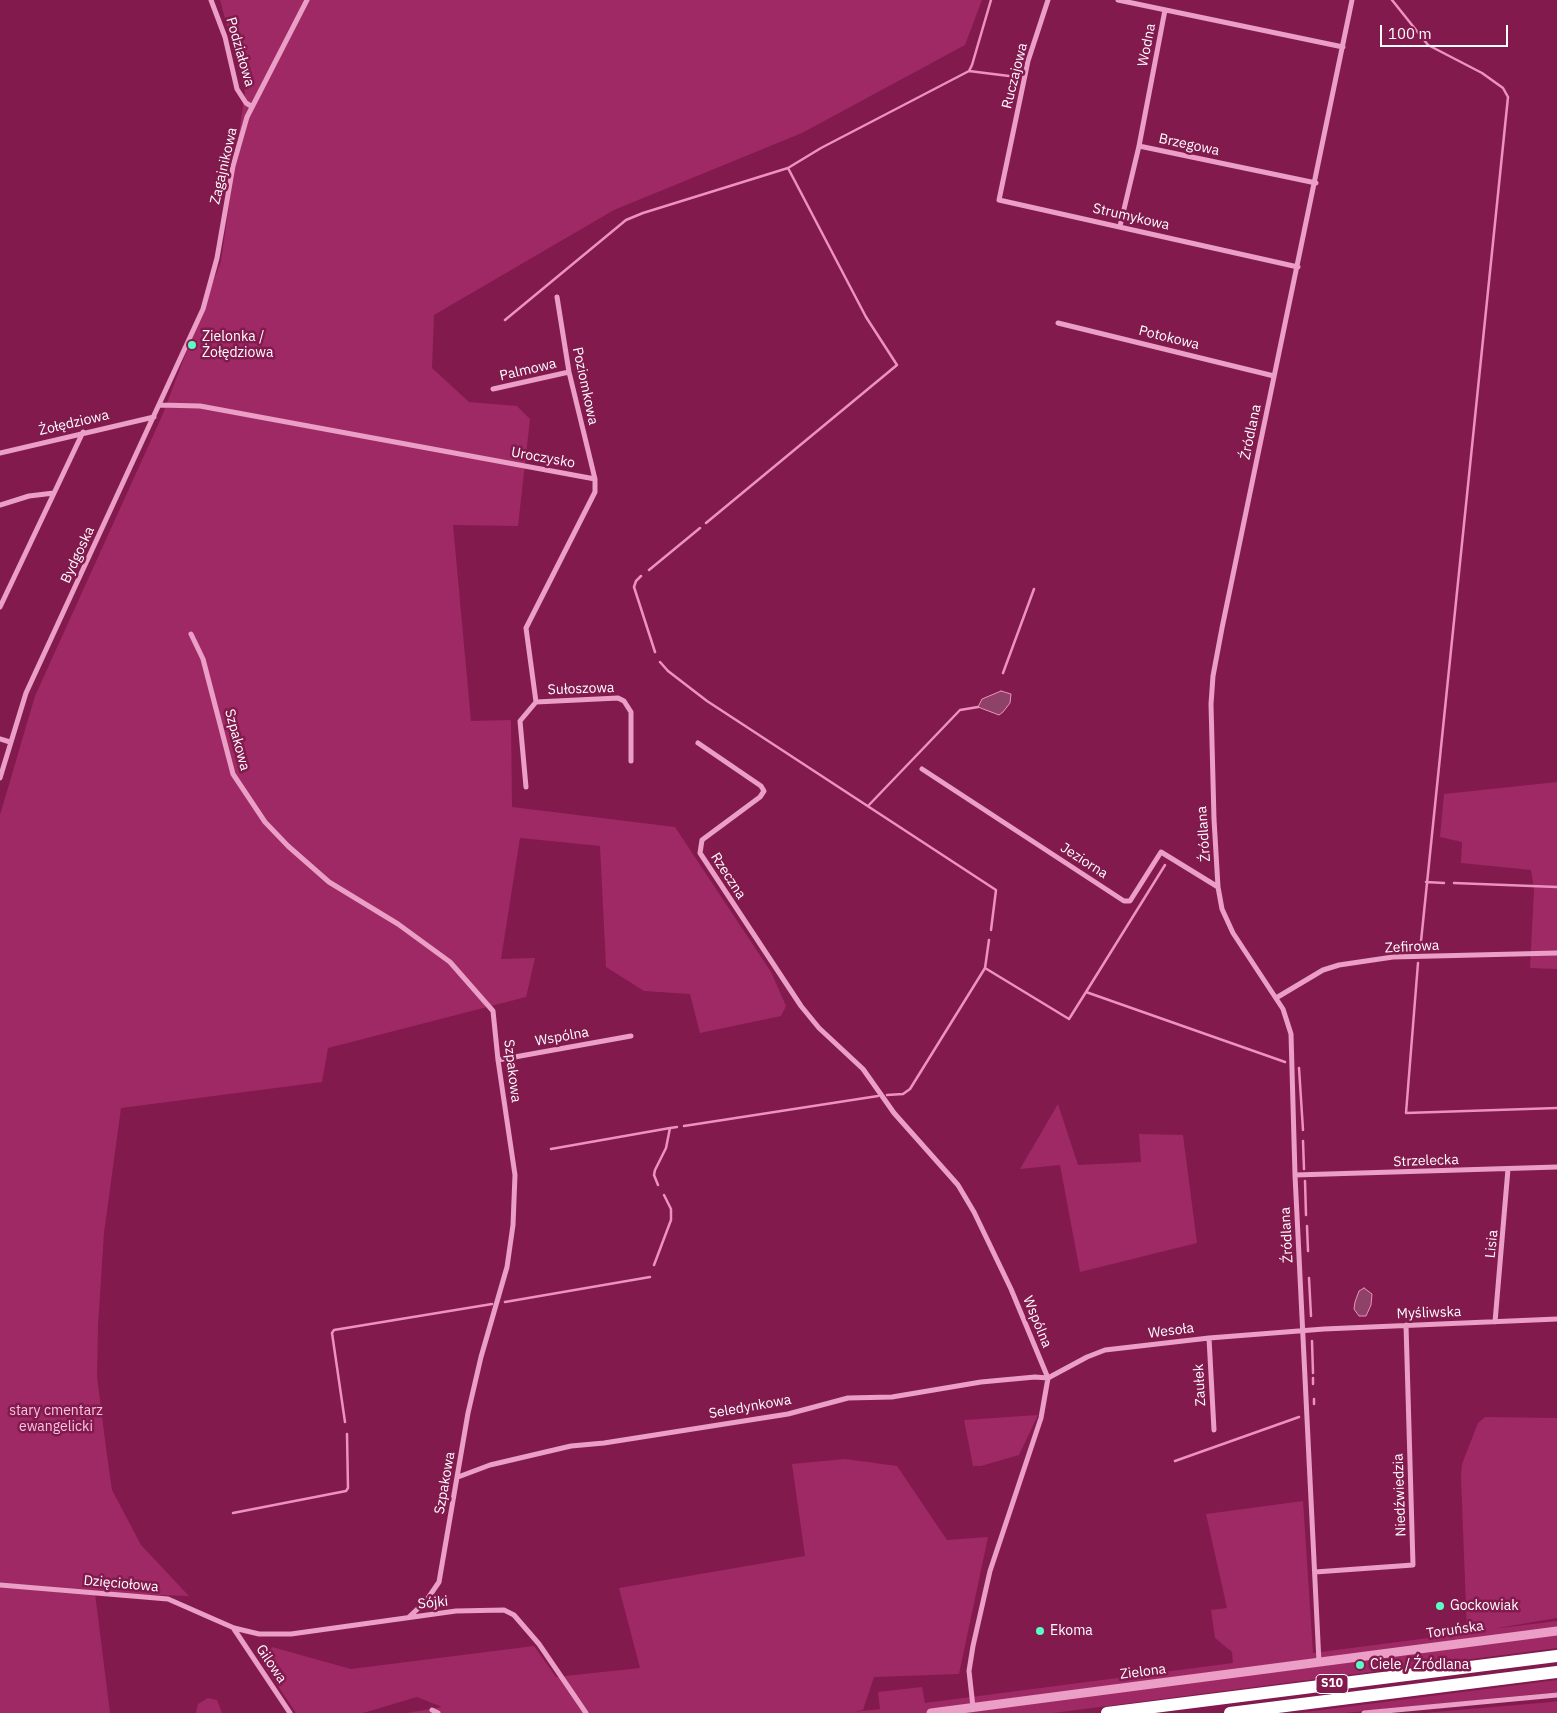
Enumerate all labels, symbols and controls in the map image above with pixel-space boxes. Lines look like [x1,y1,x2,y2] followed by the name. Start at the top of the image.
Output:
[222,15,258,89] street label: Podziałowa
[1382,15,1510,47] scale bar
[1135,22,1159,68] street label: Wodna
[1388,24,1432,43] text: 100 m
[999,41,1031,111] street label: Ruczajowa
[207,126,241,206] street label: Zagajnikowa
[1157,130,1221,160] street label: Brzegowa
[1091,200,1171,234] street label: Strumykowa
[1137,322,1201,354] street label: Potokowa
[202,329,273,362] place label: Zielonka / Żołędziowa
[186,339,198,351] marker: Zielonka / Żołędziowa
[569,346,601,426] street label: Poziomkowa
[498,355,558,385] street label: Palmowa
[1237,403,1265,461] street label: Źródlana
[37,407,111,439] street label: Żołędziowa
[510,444,576,472] street label: Uroczysko
[58,524,98,586] street label: Bydgoska
[547,679,615,699] street label: Sułoszowa
[221,707,253,773] street label: Szpakowa
[1194,806,1214,862] street label: Źródlana
[1057,839,1111,883] street label: Jeziorna
[707,850,749,902] street label: Rzeczna
[1384,937,1440,957] street label: Zefirowa
[534,1024,590,1050] street label: Wspólna
[500,1039,524,1103] street label: Szpakowa
[1393,1151,1459,1171] street label: Strzelecka
[1277,1207,1297,1263] street label: Źródlana
[1482,1229,1502,1259] street label: Lisia
[1019,1294,1055,1350] street label: Wspólna
[1396,1303,1462,1323] street label: Myśliwska
[1147,1320,1195,1342] street label: Wesoła
[1190,1363,1210,1407] street label: Zaułek
[707,1391,793,1423] street label: Seledynkowa
[9,1403,103,1435] park label: stary cmentarz ewangelicki
[431,1450,459,1516] street label: Szpakowa
[1390,1453,1410,1537] street label: Niedźwiedzia
[83,1572,159,1596] street label: Dzięciołowa
[417,1593,449,1613] street label: Sójki
[1450,1598,1519,1614] place label: Gockowiak
[1434,1600,1446,1612] marker: Gockowiak
[1425,1618,1485,1642] street label: Toruńska
[1050,1623,1093,1639] place label: Ekoma
[1034,1625,1046,1637] marker: Ekoma
[252,1642,290,1686] street label: Gilowa
[1370,1657,1469,1673] place label: Ciele / Źródlana
[1354,1659,1366,1671] marker: Ciele / Źródlana
[1119,1661,1167,1683] street label: Zielona
[1316,1675,1348,1694] road number: S10

